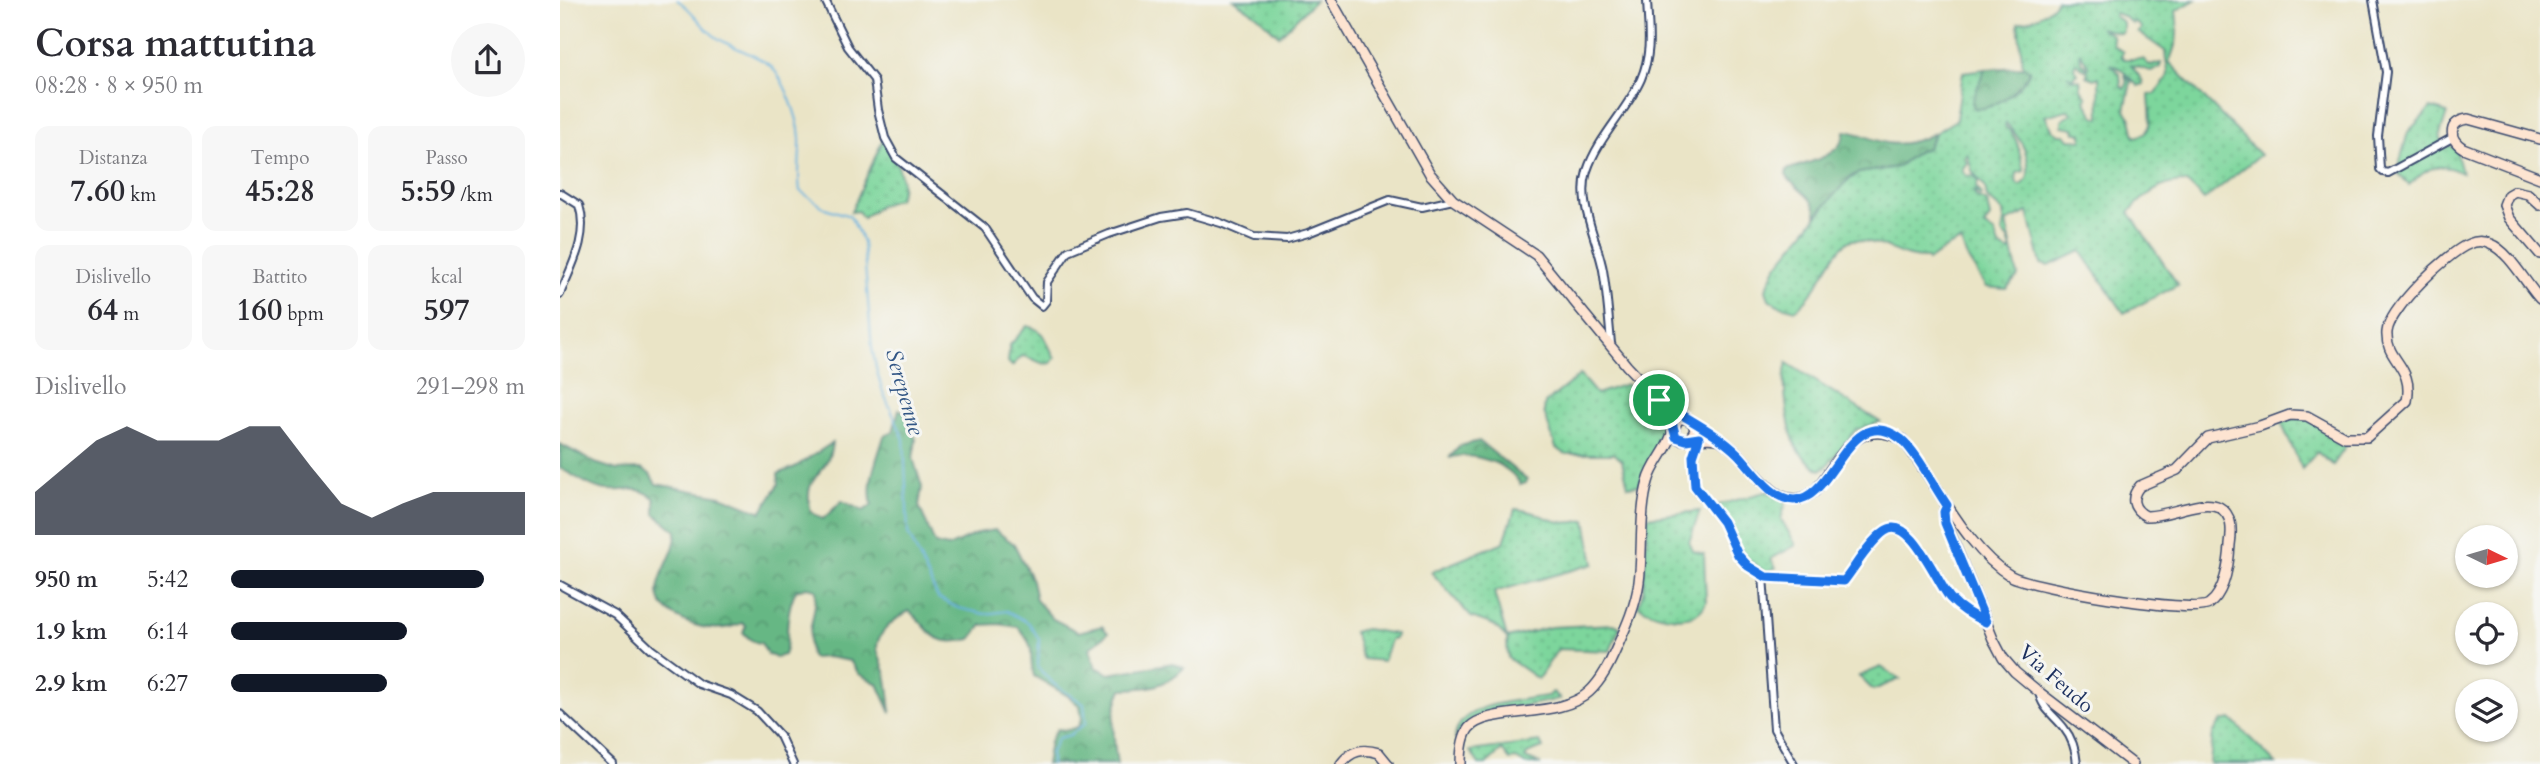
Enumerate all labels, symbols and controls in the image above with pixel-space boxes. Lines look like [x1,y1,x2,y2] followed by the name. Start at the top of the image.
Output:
[35,18,316,70] text: Corsa mattutina
[451,23,525,97] button: share
[35,70,203,101] text: 08:28 · 8 × 950 m
[79,145,148,171] text: Distanza
[250,145,310,171] text: Tempo
[425,145,468,171] text: Passo
[70,171,125,212] text: 7.60
[245,171,315,212] text: 45:28
[401,171,455,212] text: 5:59
[125,182,156,208] text: km
[455,182,493,208] text: /km
[76,264,151,290] text: Dislivello
[253,264,307,290] text: Battito
[431,264,463,290] text: kcal
[87,290,118,331] text: 64
[236,290,282,331] text: 160
[424,290,470,331] text: 597
[118,301,139,327] text: m
[282,301,324,327] text: bpm
[878,345,932,439] water label: Serepenne
[1629,370,1689,430] pin
[35,371,126,402] text: Dislivello
[416,371,525,402] text: 291–298 m
[1640,381,1678,419] icon: arrive
[2455,525,2518,588] north arrow
[2455,525,2518,742] map controls
[35,564,98,595] text: 950 m
[147,564,188,595] text: 5:42
[2455,602,2518,665] button: locate
[35,616,107,647] text: 1.9 km
[147,616,188,647] text: 6:14
[2012,638,2100,720] street label: Via Feudo
[35,668,107,699] text: 2.9 km
[147,668,188,699] text: 6:27
[2455,679,2518,742] button: layers

